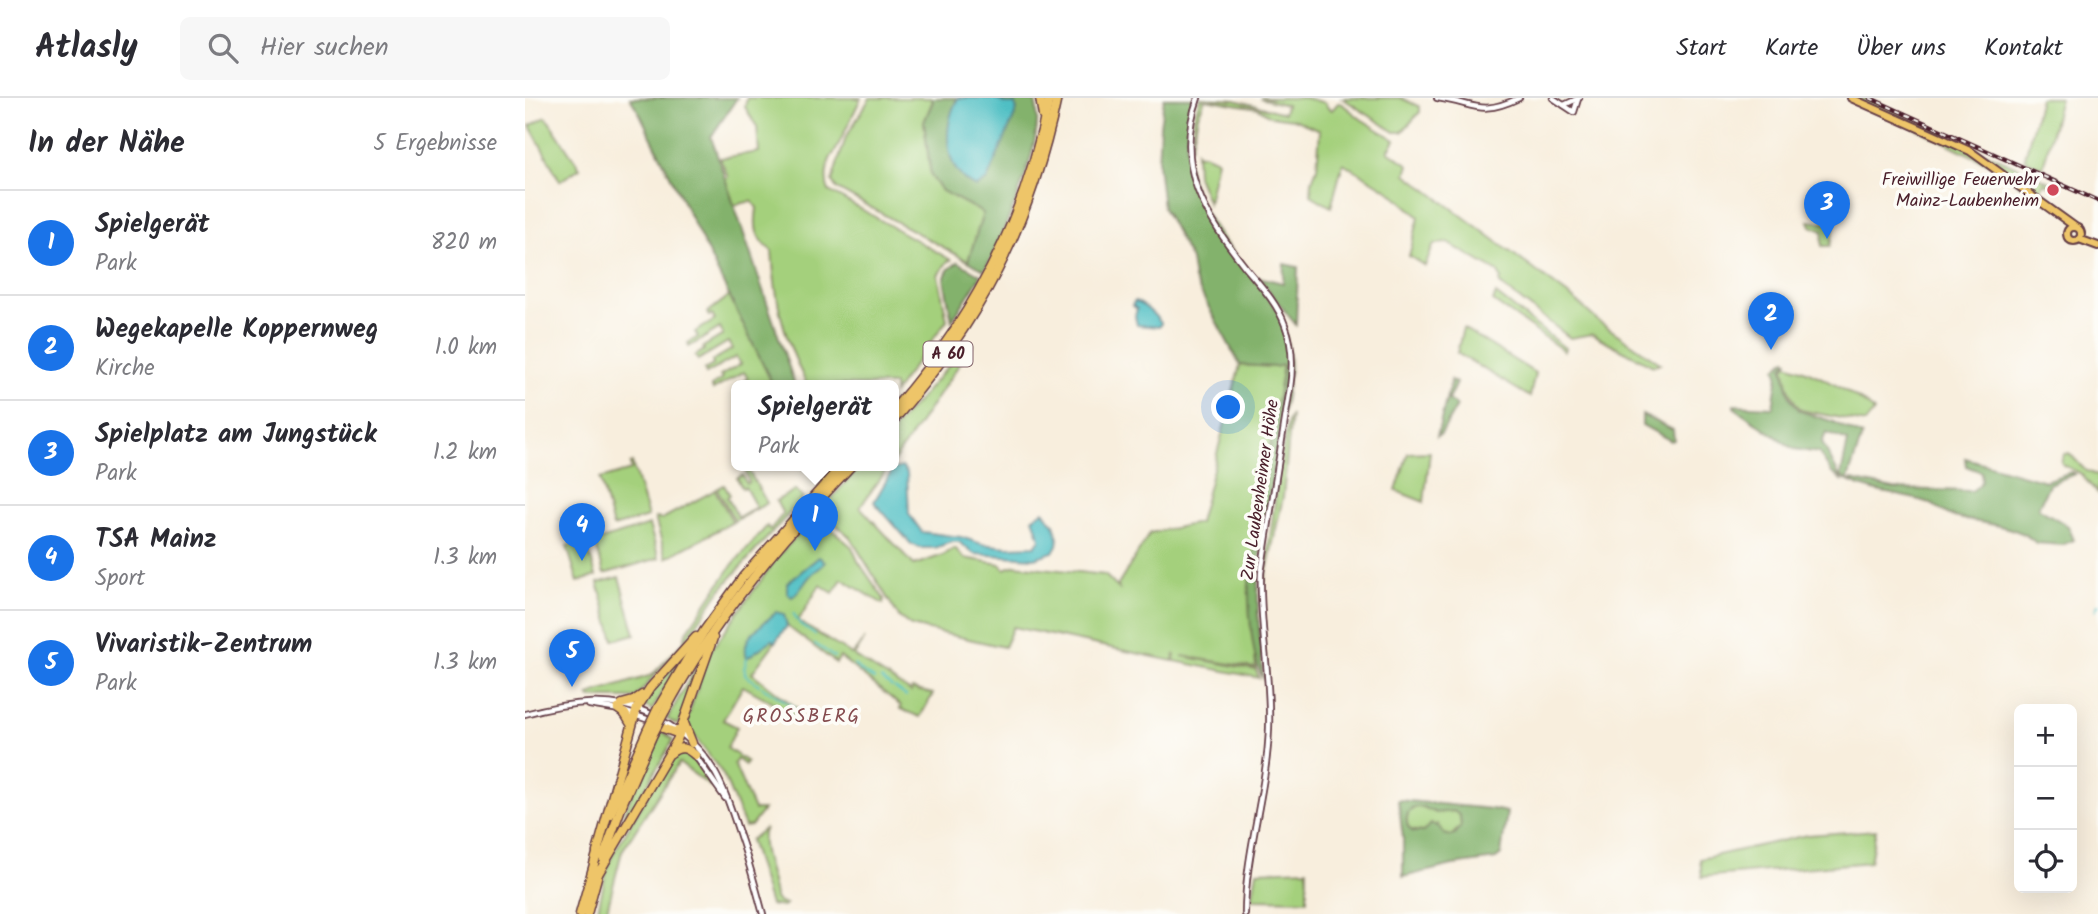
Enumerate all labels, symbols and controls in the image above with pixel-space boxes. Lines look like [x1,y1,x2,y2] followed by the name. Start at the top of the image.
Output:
[180,17,670,80] search box
[35,22,138,75] text: Atlasly
[260,27,389,69] text: Hier suchen
[204,29,242,67] icon: search
[1676,29,1727,68] text: Start
[1765,29,1818,68] text: Karte
[1856,29,1946,68] text: Über uns
[1984,29,2063,68] text: Kontakt
[28,120,185,168] text: In der Nähe
[373,126,497,162] text: 5 Ergebnisse
[1882,166,2040,216] place label: Freiwillige Feuerwehr Mainz-Laubenheim
[1804,181,1850,239] pin: 3
[2045,182,2061,198] marker: Freiwillige Feuerwehr Mainz-Laubenheim
[95,204,210,246] text: Spielgerät
[48,225,54,261] text: 1
[431,225,497,261] text: 820 m
[95,246,137,282] text: Park
[1748,292,1794,350] pin: 2
[95,309,378,351] text: Wegekapelle Koppernweg
[44,330,58,366] text: 2
[435,330,497,366] text: 1.0 km
[923,342,973,366] road number: A 60
[95,351,155,387] text: Kirche
[731,380,899,471] popup
[758,387,872,429] text: Spielgerät
[1211,390,1245,424] your location
[1234,398,1288,582] street label: Zur Laubenheimer Höhe
[95,414,377,456] text: Spielplatz am Jungstück
[758,429,799,465] text: Park
[45,435,57,471] text: 3
[433,435,497,471] text: 1.2 km
[95,456,137,492] text: Park
[792,493,838,551] pin: 1
[559,503,605,561] pin: 4
[95,519,216,561] text: TSA Mainz
[45,540,57,576] text: 4
[433,540,497,576] text: 1.3 km
[95,561,145,597] text: Sport
[95,624,312,666] text: Vivaristik-Zentrum
[549,629,595,687] pin: 5
[45,645,57,681] text: 5
[433,645,497,681] text: 1.3 km
[95,666,137,702] text: Park
[743,702,861,732] district label: GROSSBERG
[2014,704,2077,893] map controls
[2014,704,2077,767] button: +
[2014,767,2077,830] button: −
[2014,830,2077,893] button: locate

